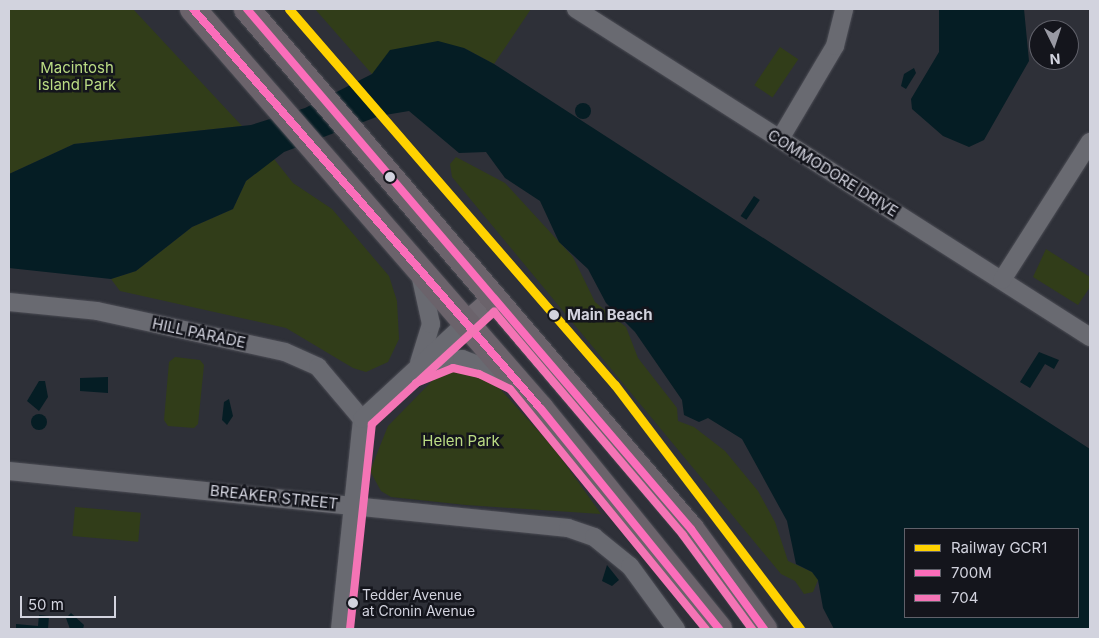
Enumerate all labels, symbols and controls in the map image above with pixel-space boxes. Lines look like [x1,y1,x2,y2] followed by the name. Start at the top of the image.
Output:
[1029,20,1079,70] north arrow
[1049,51,1061,68] text: N
[38,58,116,93] park label: Macintosh Island Park
[765,126,901,220] street label: COMMODORE DRIVE
[385,172,395,182] unlabelled marker
[545,306,563,324] marker: Main Beach
[567,306,653,324] place label: Main Beach
[151,314,247,352] street label: HILL PARADE
[422,432,500,450] park label: Helen Park
[209,481,339,513] street label: BREAKER STREET
[904,528,1079,618] legend
[951,538,1047,557] text: Railway GCR1
[951,563,992,582] text: 700M
[22,586,119,618] scale bar
[362,587,475,620] place label: Tedder Avenue at Cronin Avenue
[951,588,978,607] text: 704
[28,595,64,614] text: 50 m
[348,598,358,608] marker: Tedder Avenue at Cronin Avenue

